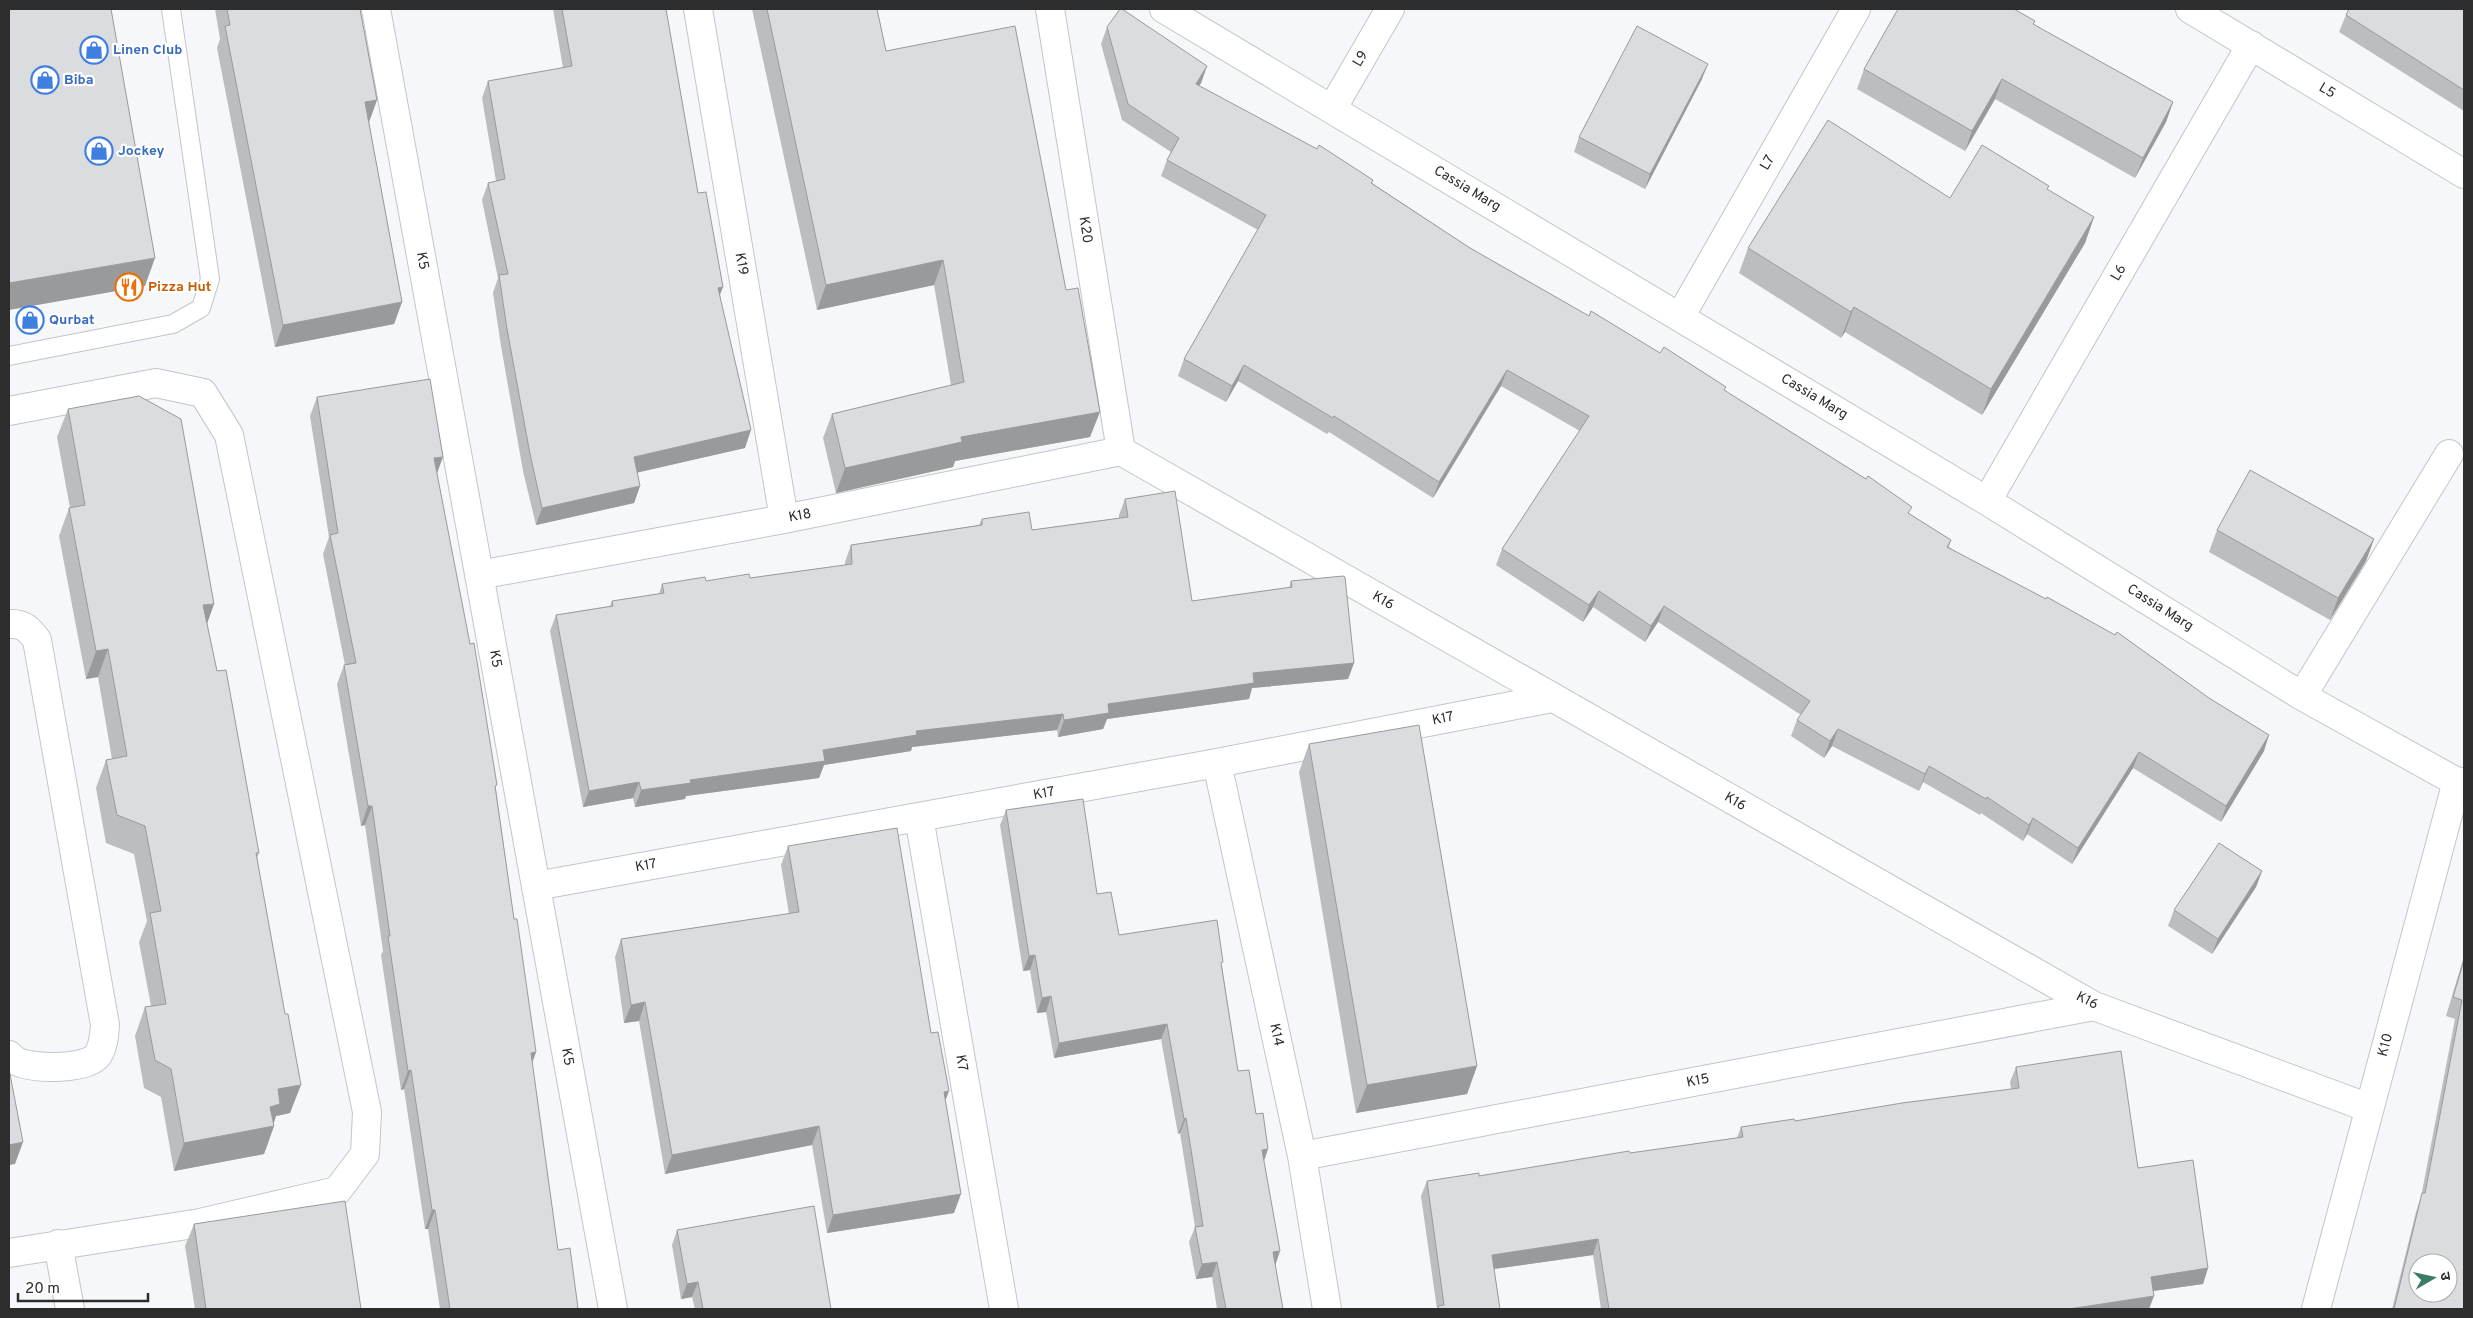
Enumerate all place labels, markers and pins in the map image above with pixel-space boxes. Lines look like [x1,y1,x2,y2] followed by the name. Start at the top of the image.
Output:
[79,35,109,65] shop icon: Linen Club
[113,42,182,59] place label: Linen Club
[30,65,60,95] shop icon: Biba
[64,72,94,89] place label: Biba
[84,136,114,166] shop icon: Jockey
[118,143,164,160] place label: Jockey
[114,272,144,302] restaurant icon: Pizza Hut
[148,279,211,296] place label: Pizza Hut
[15,305,45,335] shop icon: Qurbat
[49,312,94,329] place label: Qurbat

